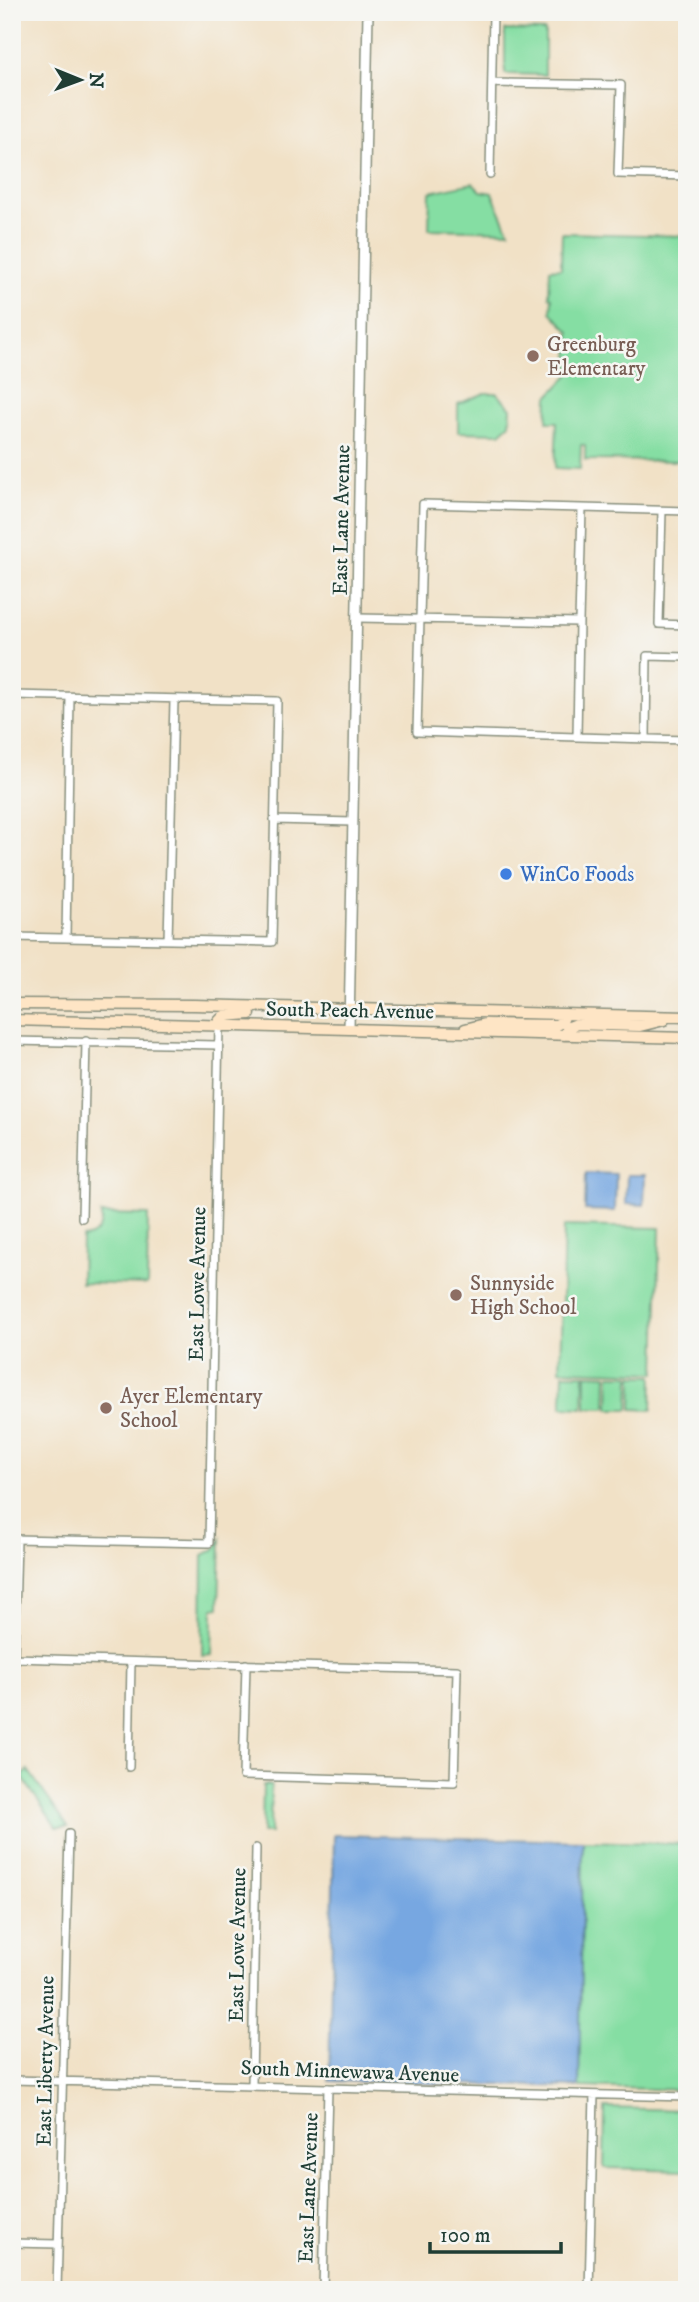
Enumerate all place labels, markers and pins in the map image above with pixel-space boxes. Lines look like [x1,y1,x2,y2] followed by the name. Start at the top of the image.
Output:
[547,332,647,382] place label: Greenburg Elementary
[525,348,541,364] marker: Greenburg Elementary
[519,862,634,888] place label: WinCo Foods
[498,866,514,882] marker: WinCo Foods
[470,1271,577,1321] place label: Sunnyside High School
[448,1287,464,1303] marker: Sunnyside High School
[120,1384,263,1434] place label: Ayer Elementary School
[98,1400,114,1416] marker: Ayer Elementary School

